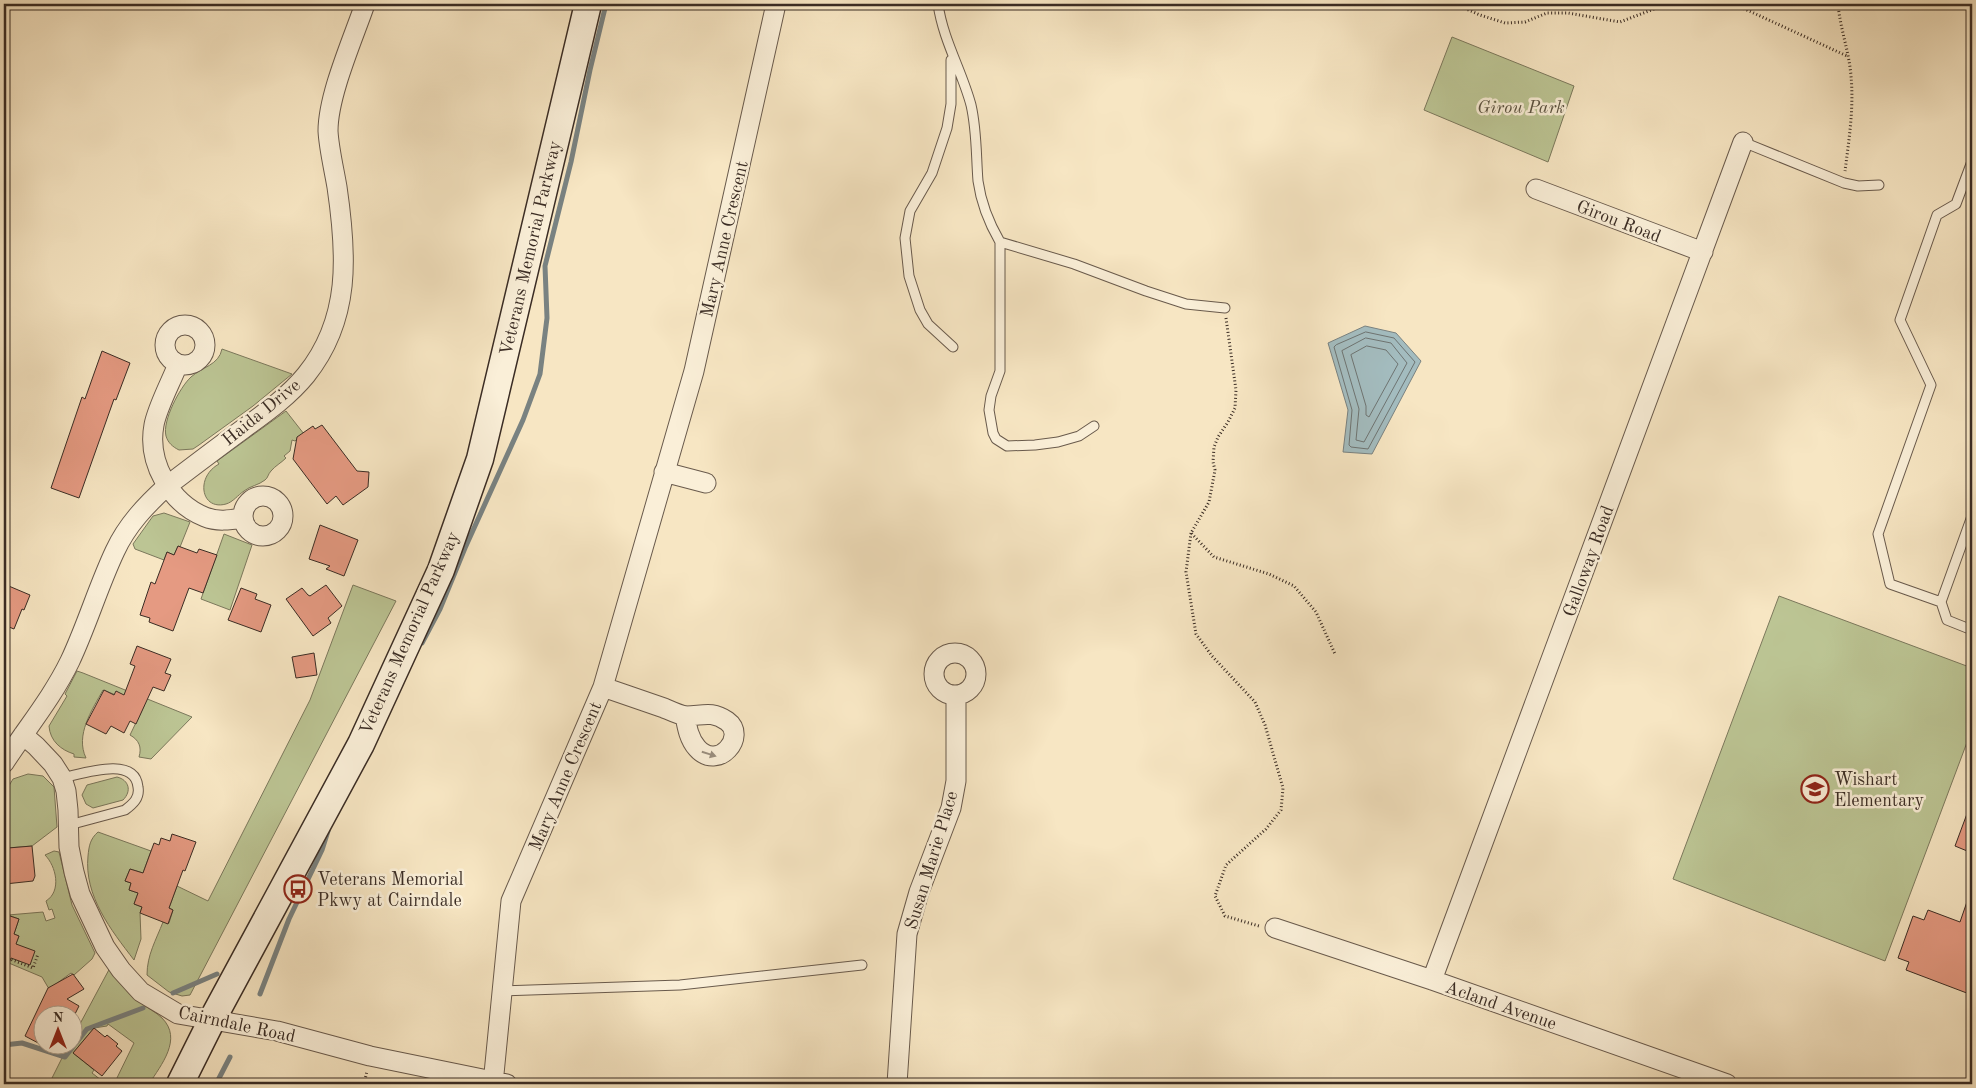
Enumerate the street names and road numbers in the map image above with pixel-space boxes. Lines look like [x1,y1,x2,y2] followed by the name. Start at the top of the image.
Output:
[497,139,565,357] street label: Veterans Memorial Parkway
[698,159,752,319] street label: Mary Anne Crescent
[1574,198,1663,246] street label: Girou Road
[219,376,304,450] street label: Haida Drive
[1560,503,1617,619] street label: Galloway Road
[357,529,463,738] street label: Veterans Memorial Parkway
[526,699,605,854] street label: Mary Anne Crescent
[902,789,962,932] street label: Susan Marie Place
[1443,978,1559,1033] street label: Acland Avenue
[176,1004,297,1046] street label: Cairndale Road

